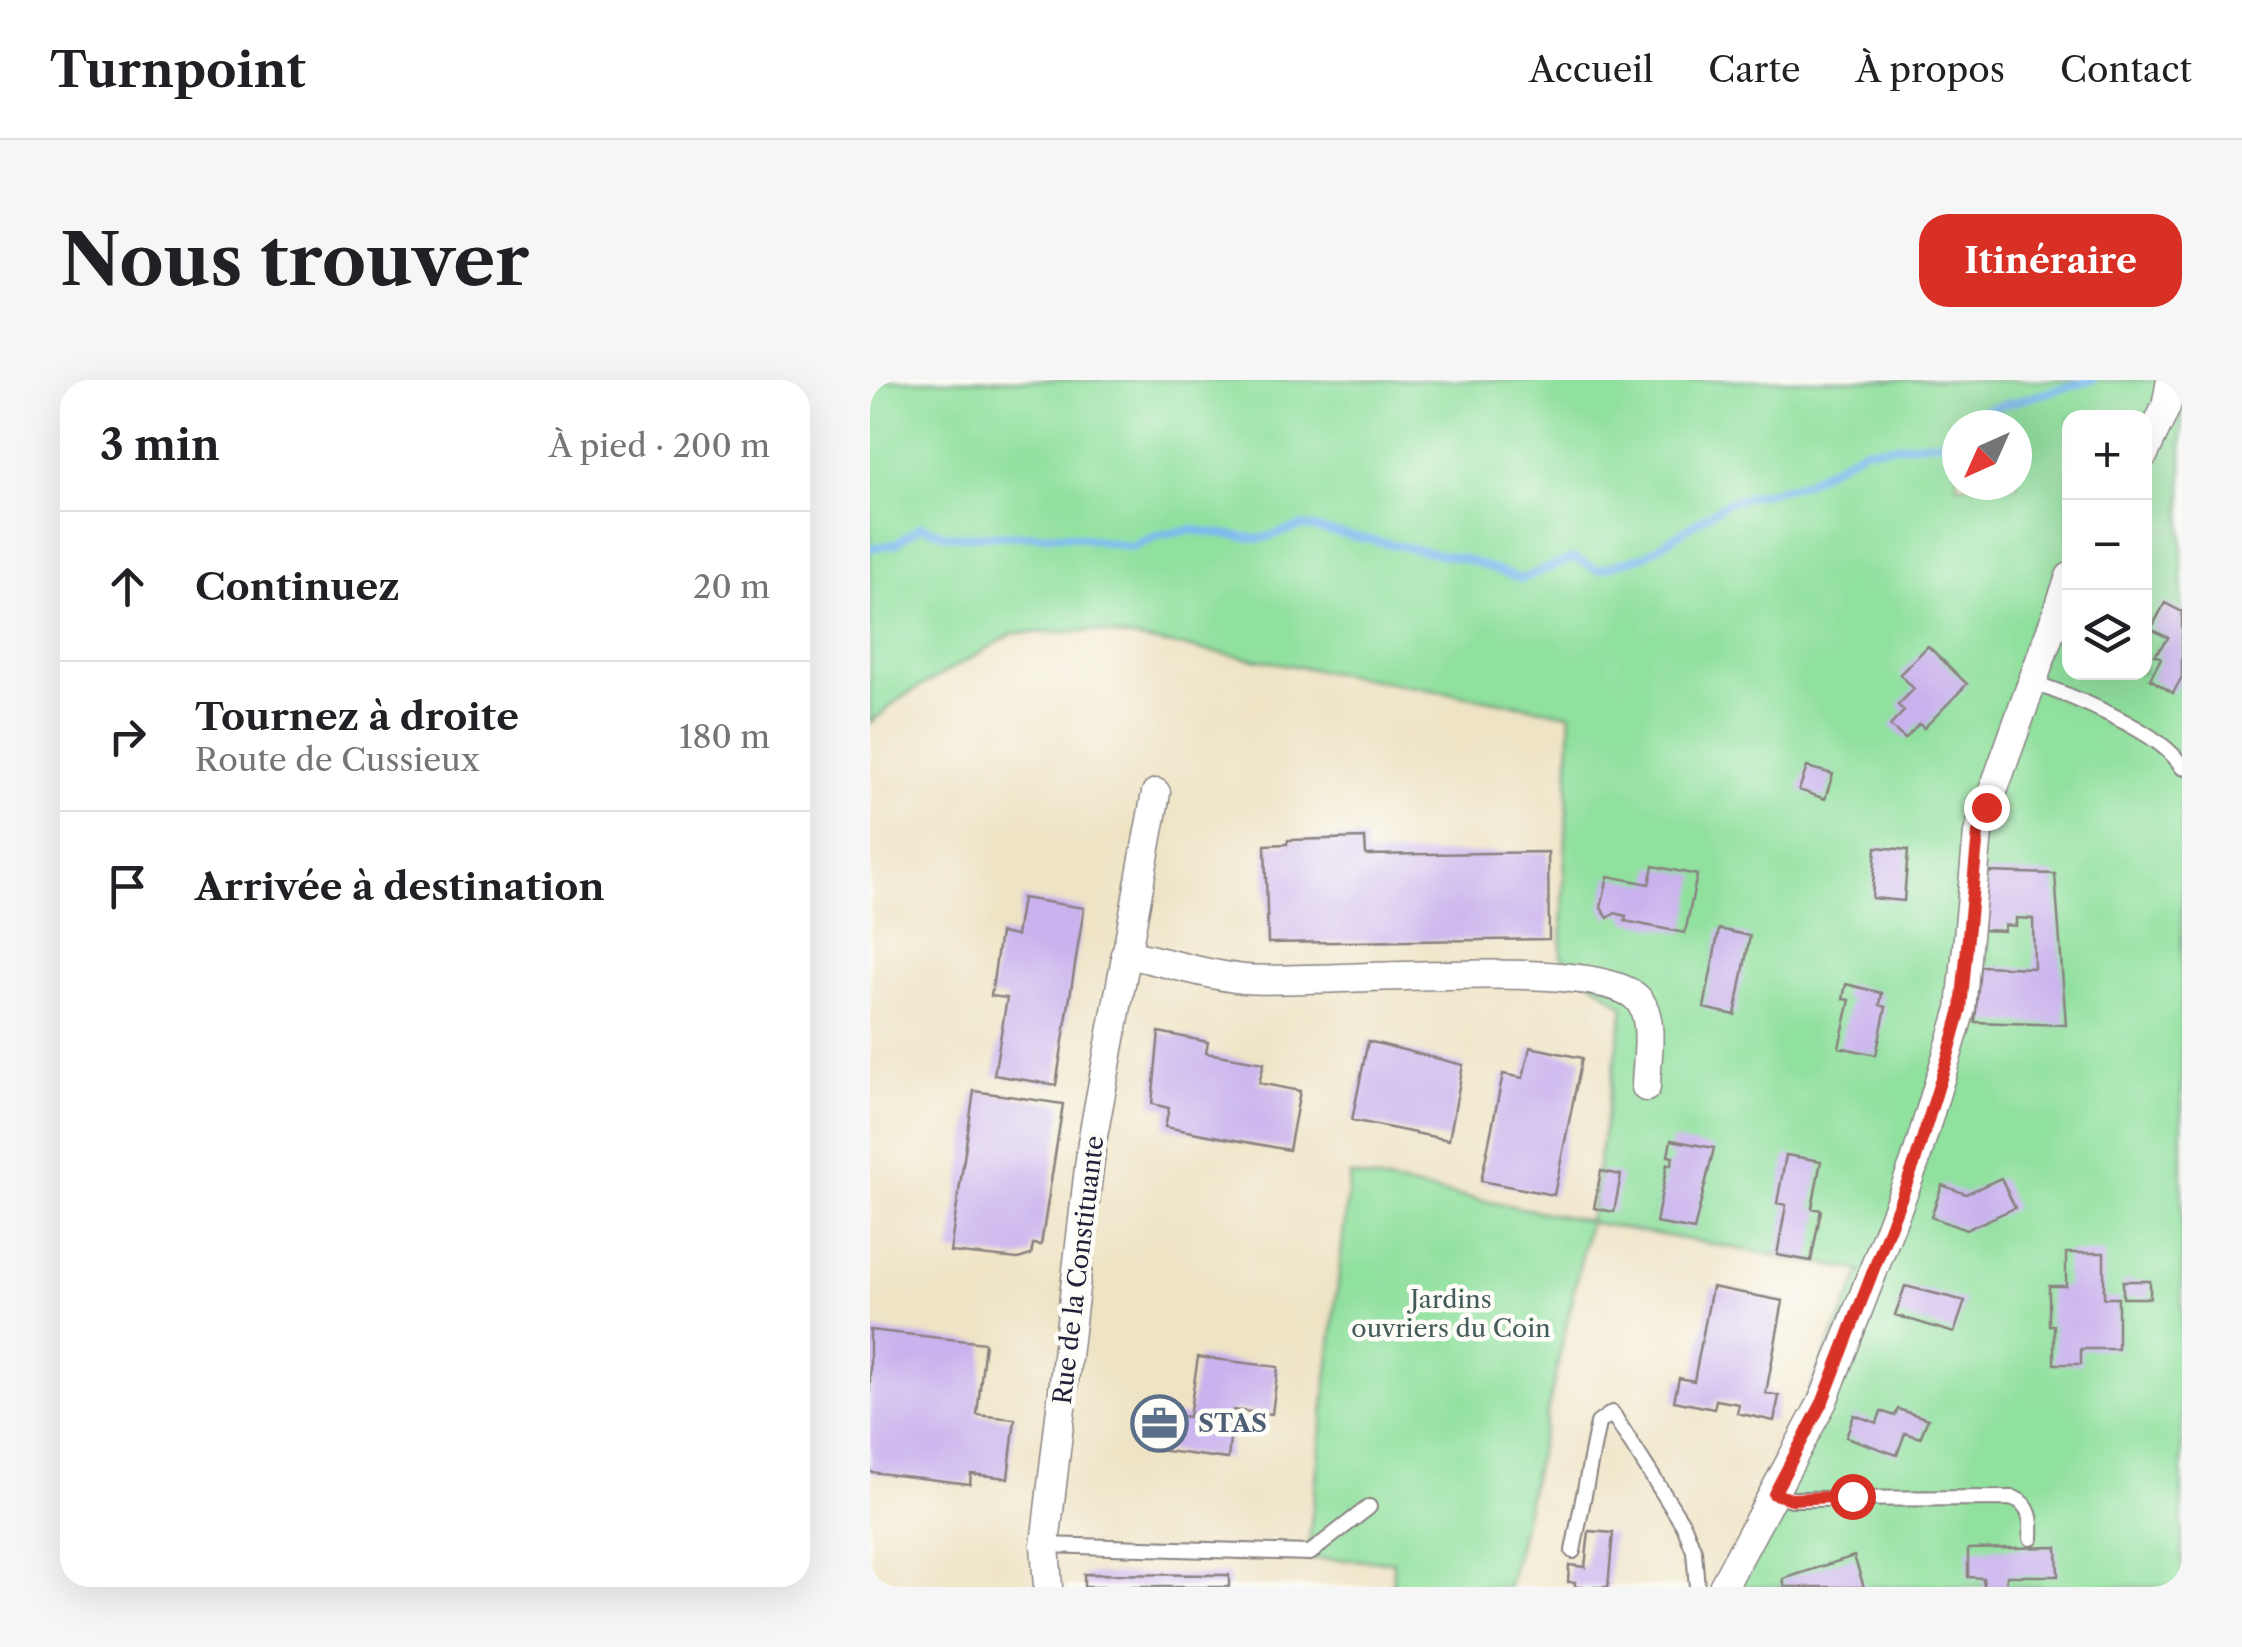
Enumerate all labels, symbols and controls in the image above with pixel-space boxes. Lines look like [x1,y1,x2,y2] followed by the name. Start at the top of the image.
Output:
[50,40,306,99] text: Turnpoint
[1529,48,1653,91] text: Accueil
[1708,48,1801,91] text: Carte
[1856,48,2005,91] text: À propos
[2060,48,2192,91] text: Contact
[1919,214,2182,307] button: Itinéraire
[60,217,529,303] text: Nous trouver
[1942,410,2032,500] north arrow
[2062,410,2152,680] map controls
[2062,410,2152,500] button: +
[100,419,220,471] text: 3 min
[549,426,770,465] text: À pied · 200 m
[2062,500,2152,590] button: −
[100,559,155,614] icon: ahead
[195,563,400,610] text: Continuez
[693,567,770,606] text: 20 m
[2062,590,2152,680] button: layers
[195,693,519,740] text: Tournez à droite
[100,709,155,764] icon: right
[679,717,770,756] text: 180 m
[195,740,479,779] text: Route de Cussieux
[1964,785,2010,831] route end
[100,859,155,914] icon: arrive
[195,863,605,910] text: Arrivée à destination
[1047,1134,1110,1406] street label: Rue de la Constituante
[1351,1284,1551,1344] park label: Jardins ouvriers du Coin
[1129,1393,1189,1453] office icon: STAS
[1198,1408,1267,1439] place label: STAS
[1830,1474,1876,1520] route start

